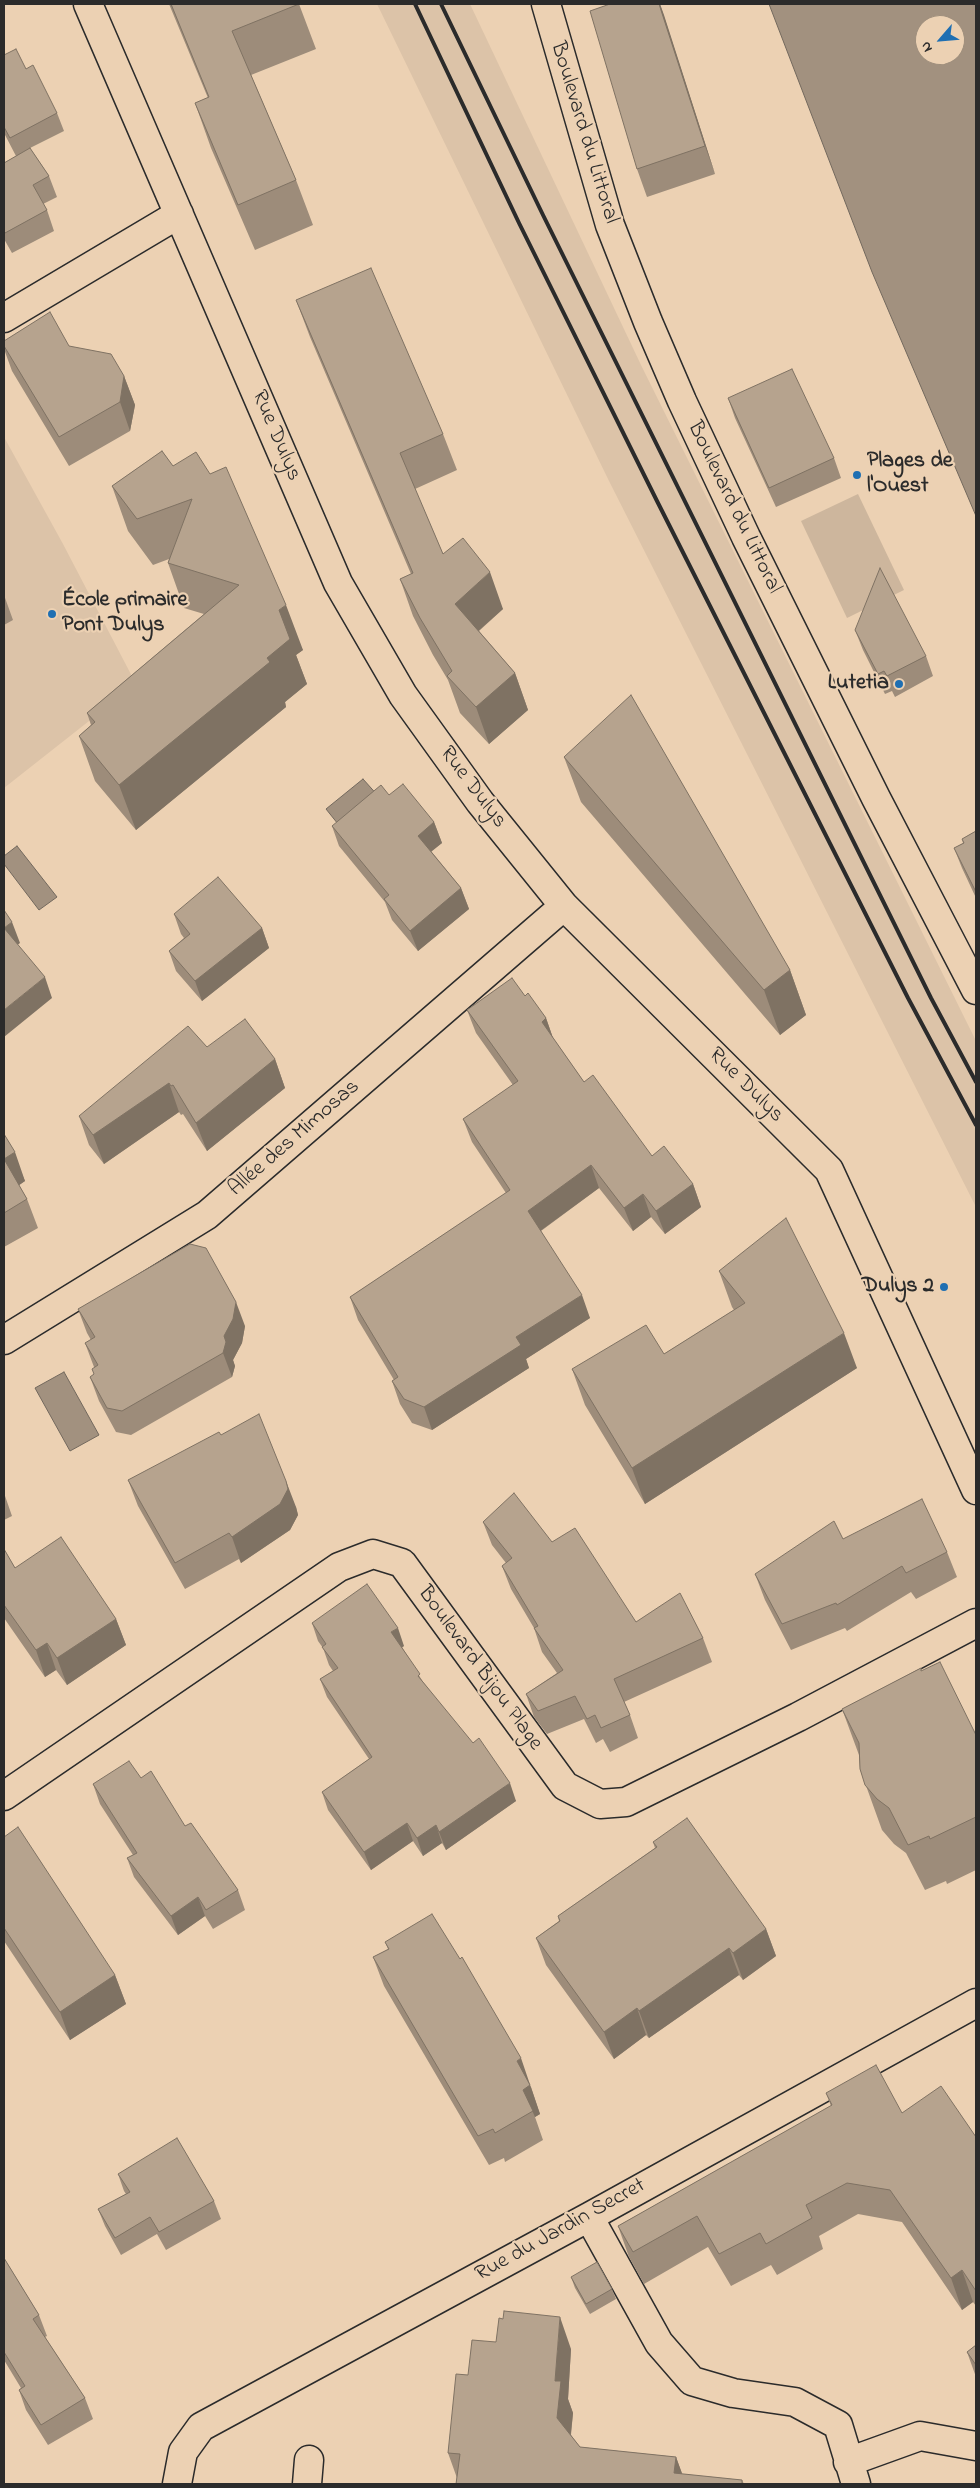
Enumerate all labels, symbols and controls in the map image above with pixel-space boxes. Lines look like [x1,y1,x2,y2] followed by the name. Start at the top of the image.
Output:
[915,15,965,65] north arrow
[916,38,939,56] text: N
[543,39,623,227] street label: Boulevard du Littoral
[244,387,306,485] street label: Rue Dulys
[680,418,786,598] street label: Boulevard du Littoral
[867,449,953,501] place label: Plages de l'Ouest
[851,469,863,481] marker: Plages de l'Ouest
[62,588,187,640] place label: École primaire Pont Dulys
[46,608,58,620] marker: École primaire Pont Dulys
[828,671,889,697] place label: Lutetia
[893,678,905,690] marker: Lutetia
[433,742,511,834] street label: Rue Dulys
[702,1043,788,1129] street label: Rue Dulys
[224,1075,366,1203] street label: Allée des Mimosas
[862,1274,934,1300] place label: Dulys 2
[938,1281,950,1293] marker: Dulys 2
[410,1582,548,1756] street label: Boulevard Bijou Plage
[471,2173,651,2289] street label: Rue du Jardin Secret

